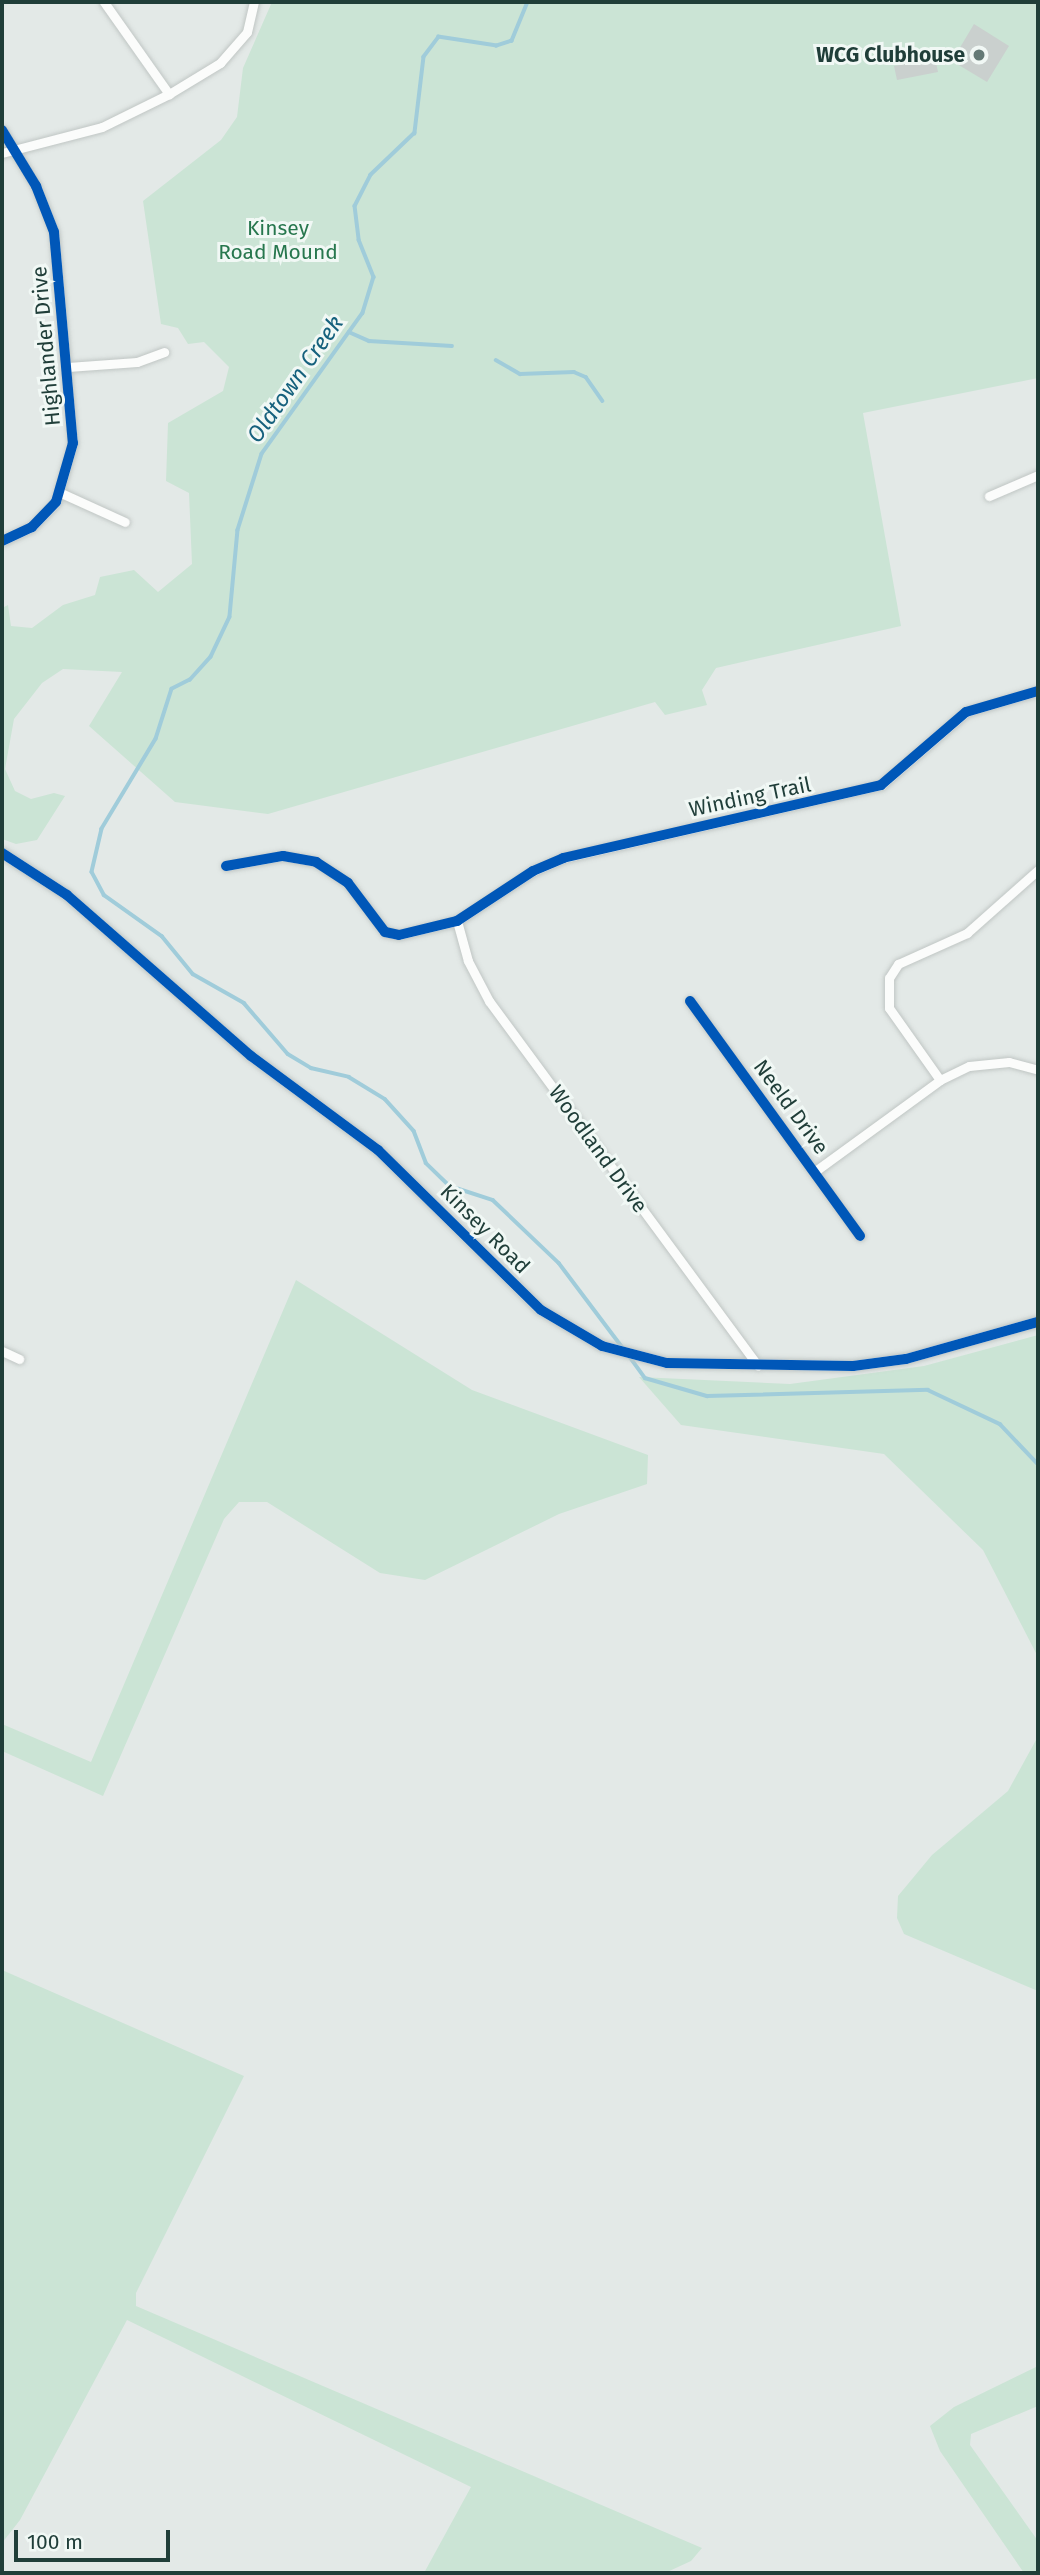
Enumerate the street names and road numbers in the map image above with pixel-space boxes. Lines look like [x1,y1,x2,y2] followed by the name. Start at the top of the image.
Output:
[26,265,66,427] street label: Highlander Drive
[687,772,813,822] street label: Winding Trail
[748,1055,834,1159] street label: Neeld Drive
[543,1080,653,1218] street label: Woodland Drive
[435,1179,535,1279] street label: Kinsey Road

